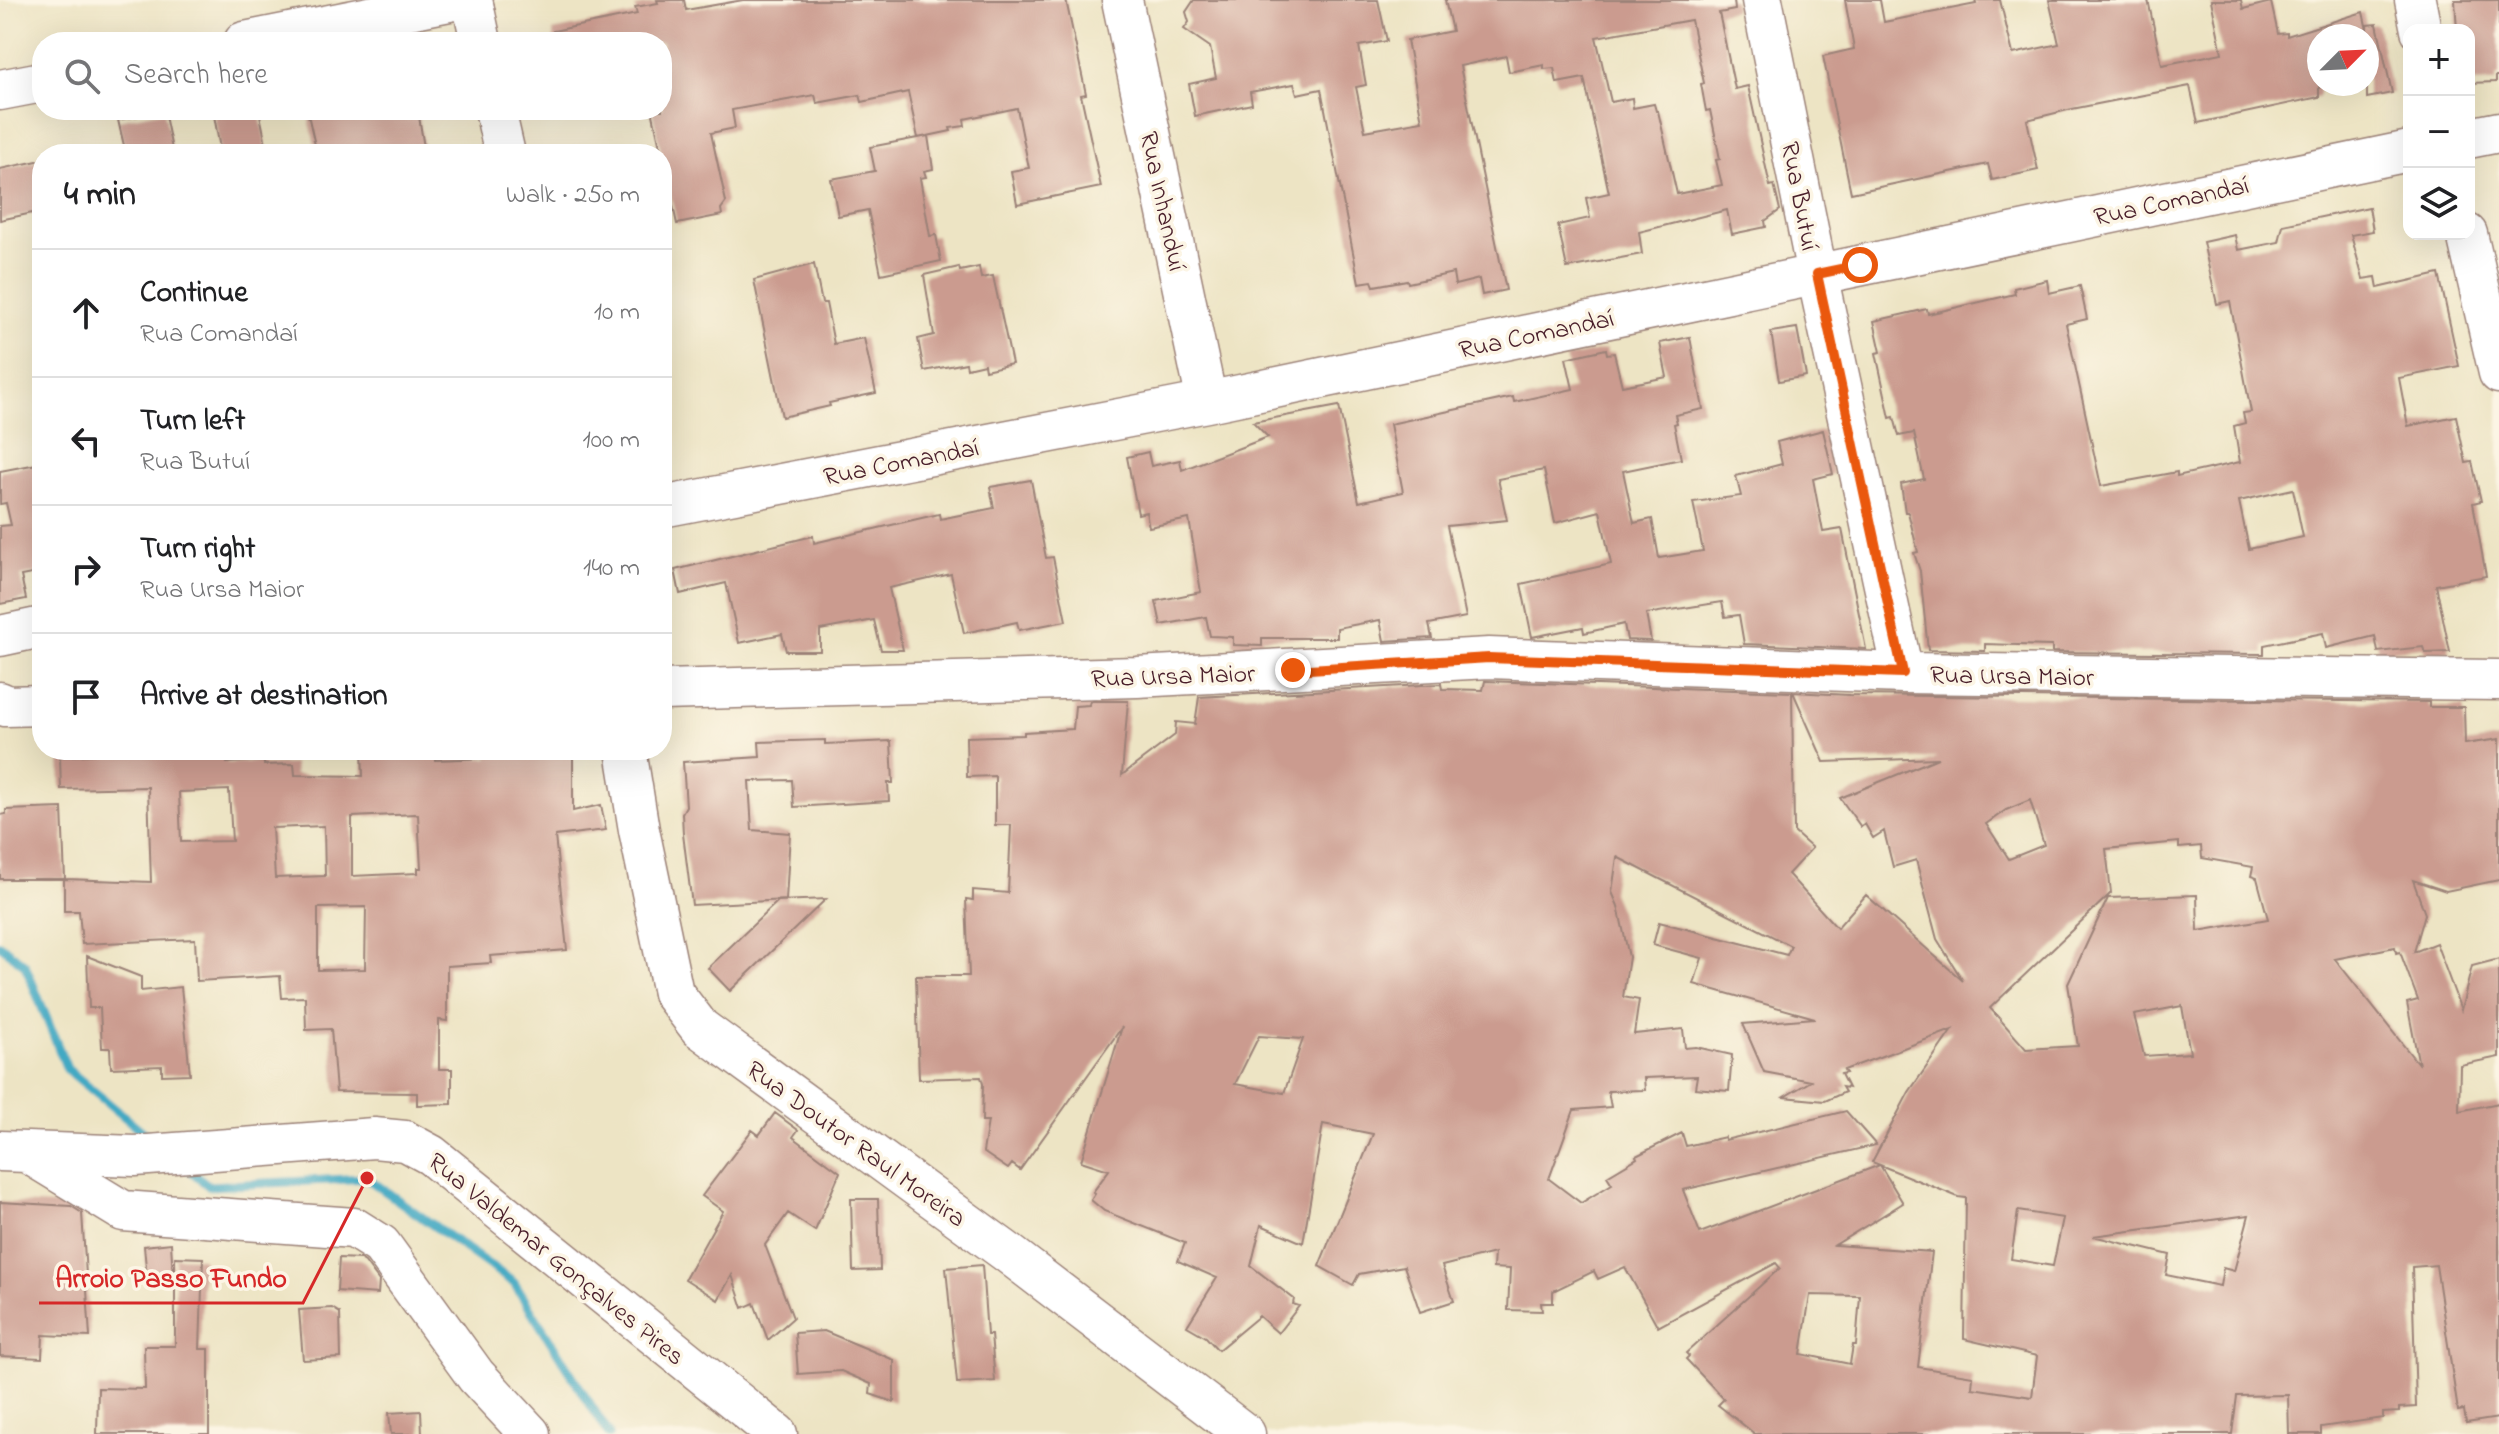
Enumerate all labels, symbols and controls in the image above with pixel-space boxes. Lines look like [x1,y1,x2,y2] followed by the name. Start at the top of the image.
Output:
[2307,24,2379,96] north arrow
[2403,24,2475,240] map controls
[2403,24,2475,96] button: +
[32,32,672,120] search box
[60,54,104,98] icon: search
[124,54,268,98] text: Search here
[2403,96,2475,168] button: −
[1128,128,1194,275] street label: Rua Inhanduí
[1769,139,1827,254] street label: Rua Butuí
[2090,168,2253,238] street label: Rua Comandaí
[2403,168,2475,240] button: layers
[64,171,136,221] text: 4 min
[506,177,640,215] text: Walk · 250 m
[1842,247,1878,283] route start
[140,272,248,316] text: Continue
[64,291,108,335] icon: ahead
[594,294,640,332] text: 10 m
[1455,301,1618,371] street label: Rua Comandaí
[140,316,298,354] text: Rua Comandaí
[140,400,245,444] text: Turn left
[64,419,108,463] icon: left
[583,422,640,460] text: 100 m
[820,430,983,498] street label: Rua Comandaí
[140,444,250,482] text: Rua Butuí
[140,528,255,572] text: Turn right
[64,547,108,591] icon: right
[583,550,640,588] text: 140 m
[140,572,304,610] text: Rua Ursa Maior
[1275,652,1311,688] route end
[1090,656,1257,700] street label: Rua Ursa Maior
[1930,658,2095,698] street label: Rua Ursa Maior
[64,675,108,719] icon: arrive
[140,675,388,719] text: Arrive at destination
[737,1053,973,1238] street label: Rua Doutor Raul Moreira
[418,1144,692,1376] street label: Rua Valdemar Gonçalves Pires
[39,1251,303,1303] callout: Arroio Passo Fundo
[55,1260,287,1301] text: Arroio Passo Fundo

